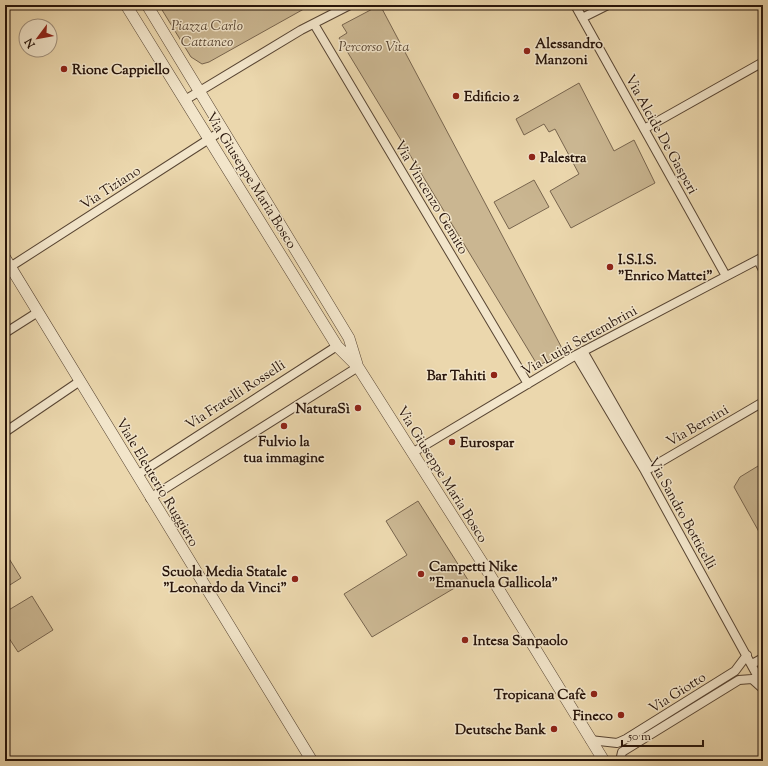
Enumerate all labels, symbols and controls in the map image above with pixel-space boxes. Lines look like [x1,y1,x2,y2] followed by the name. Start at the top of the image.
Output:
[171,17,243,53] park label: Piazza Carlo Cattaneo
[18,18,58,58] north arrow
[21,35,40,52] text: N
[535,35,603,71] place label: Alessandro Manzoni
[339,38,409,58] park label: Percorso Vita
[522,46,532,56] marker: Alessandro Manzoni
[72,61,170,81] place label: Rione Cappiello
[59,64,69,74] marker: Rione Cappiello
[619,71,701,198] street label: Via Alcide De Gasperi
[464,88,520,108] place label: Edificio 2
[451,91,461,101] marker: Edificio 2
[200,109,301,254] street label: Via Giuseppe Maria Bosco
[388,137,472,259] street label: Via Vincenzo Gemito
[540,149,587,169] place label: Palestra
[527,152,537,162] marker: Palestra
[77,161,146,216] street label: Via Tiziano
[618,251,713,287] place label: I.S.I.S. "Enrico Mattei"
[605,262,615,272] marker: I.S.I.S. "Enrico Mattei"
[518,302,641,382] street label: Via Luigi Settembrini
[182,356,290,436] street label: Via Fratelli Rosselli
[427,367,486,387] place label: Bar Tahiti
[489,370,499,380] marker: Bar Tahiti
[295,400,350,420] place label: NaturaSì
[663,401,733,453] street label: Via Bernini
[353,403,363,413] marker: NaturaSì
[391,403,492,548] street label: Via Giuseppe Maria Bosco
[110,415,203,551] street label: Viale Eleuterio Ruggiero
[279,421,289,431] marker: Fulvio la tua immagine
[243,433,325,469] place label: Fulvio la tua immagine
[460,434,515,454] place label: Eurospar
[447,437,457,447] marker: Eurospar
[642,454,720,573] street label: Via Sandro Botticelli
[429,558,558,594] place label: Campetti Nike "Emanuela Gallicola"
[162,563,287,599] place label: Scuola Media Statale "Leonardo da Vinci"
[416,569,426,579] marker: Campetti Nike "Emanuela Gallicola"
[290,574,300,584] marker: Scuola Media Statale "Leonardo da Vinci"
[473,632,568,652] place label: Intesa Sanpaolo
[460,635,470,645] marker: Intesa Sanpaolo
[646,668,711,719] street label: Via Giotto
[494,686,586,706] place label: Tropicana Cafè
[589,689,599,699] marker: Tropicana Cafè
[573,707,613,727] place label: Fineco
[616,710,626,720] marker: Fineco
[455,721,546,741] place label: Deutsche Bank
[622,722,703,748] scale bar
[549,724,559,734] marker: Deutsche Bank
[627,728,651,746] text: 50 m

